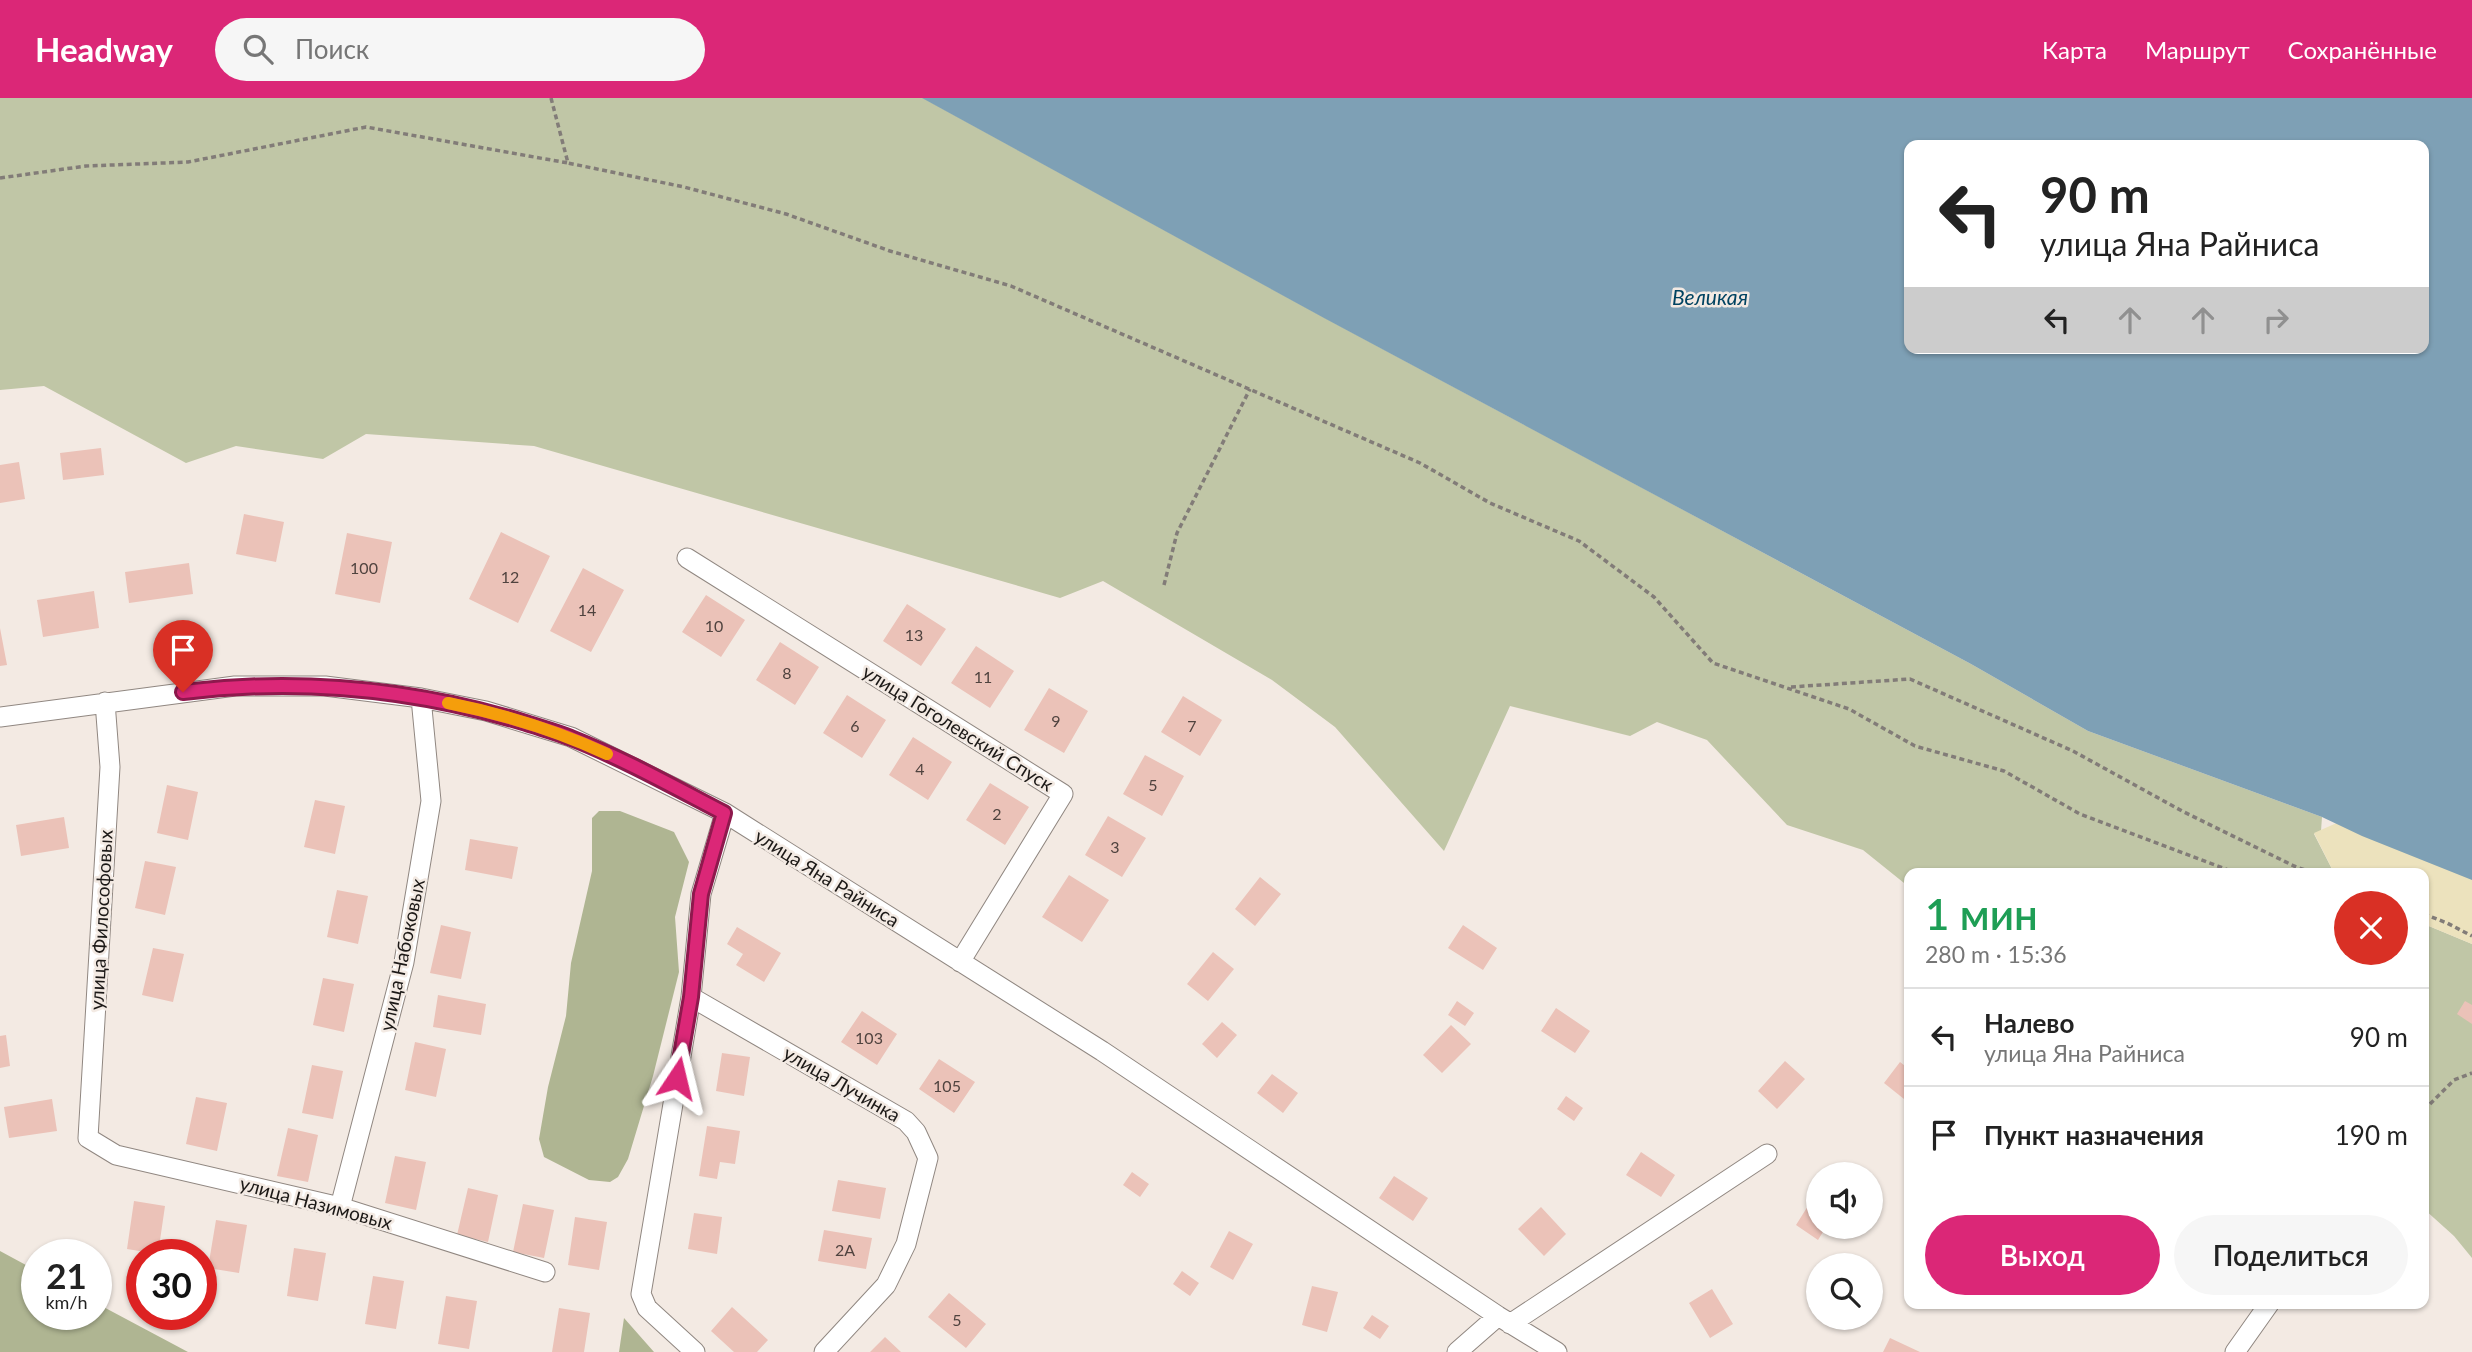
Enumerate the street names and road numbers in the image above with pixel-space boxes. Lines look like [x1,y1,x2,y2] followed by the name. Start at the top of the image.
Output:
[859,659,1058,796] street label: улица Гоголевский Спуск
[751,824,904,931] street label: улица Яна Райниса
[84,829,117,1011] street label: улица Философовых
[374,876,429,1033] street label: улица Набоковых
[780,1041,905,1126] street label: улица Лучинка
[237,1171,395,1234] street label: улица Назимовых

